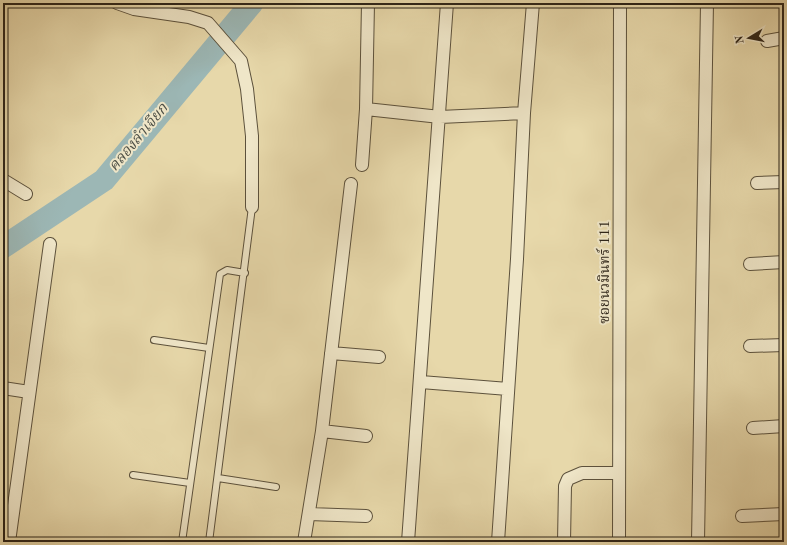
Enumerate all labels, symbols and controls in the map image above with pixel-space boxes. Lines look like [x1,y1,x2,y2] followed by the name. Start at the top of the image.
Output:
[729,18,769,58] north arrow
[734,34,747,45] text: N
[105,99,172,175] water label: คลองลำเจียก
[595,220,612,324] street label: ซอยนวมินทร์ 111

